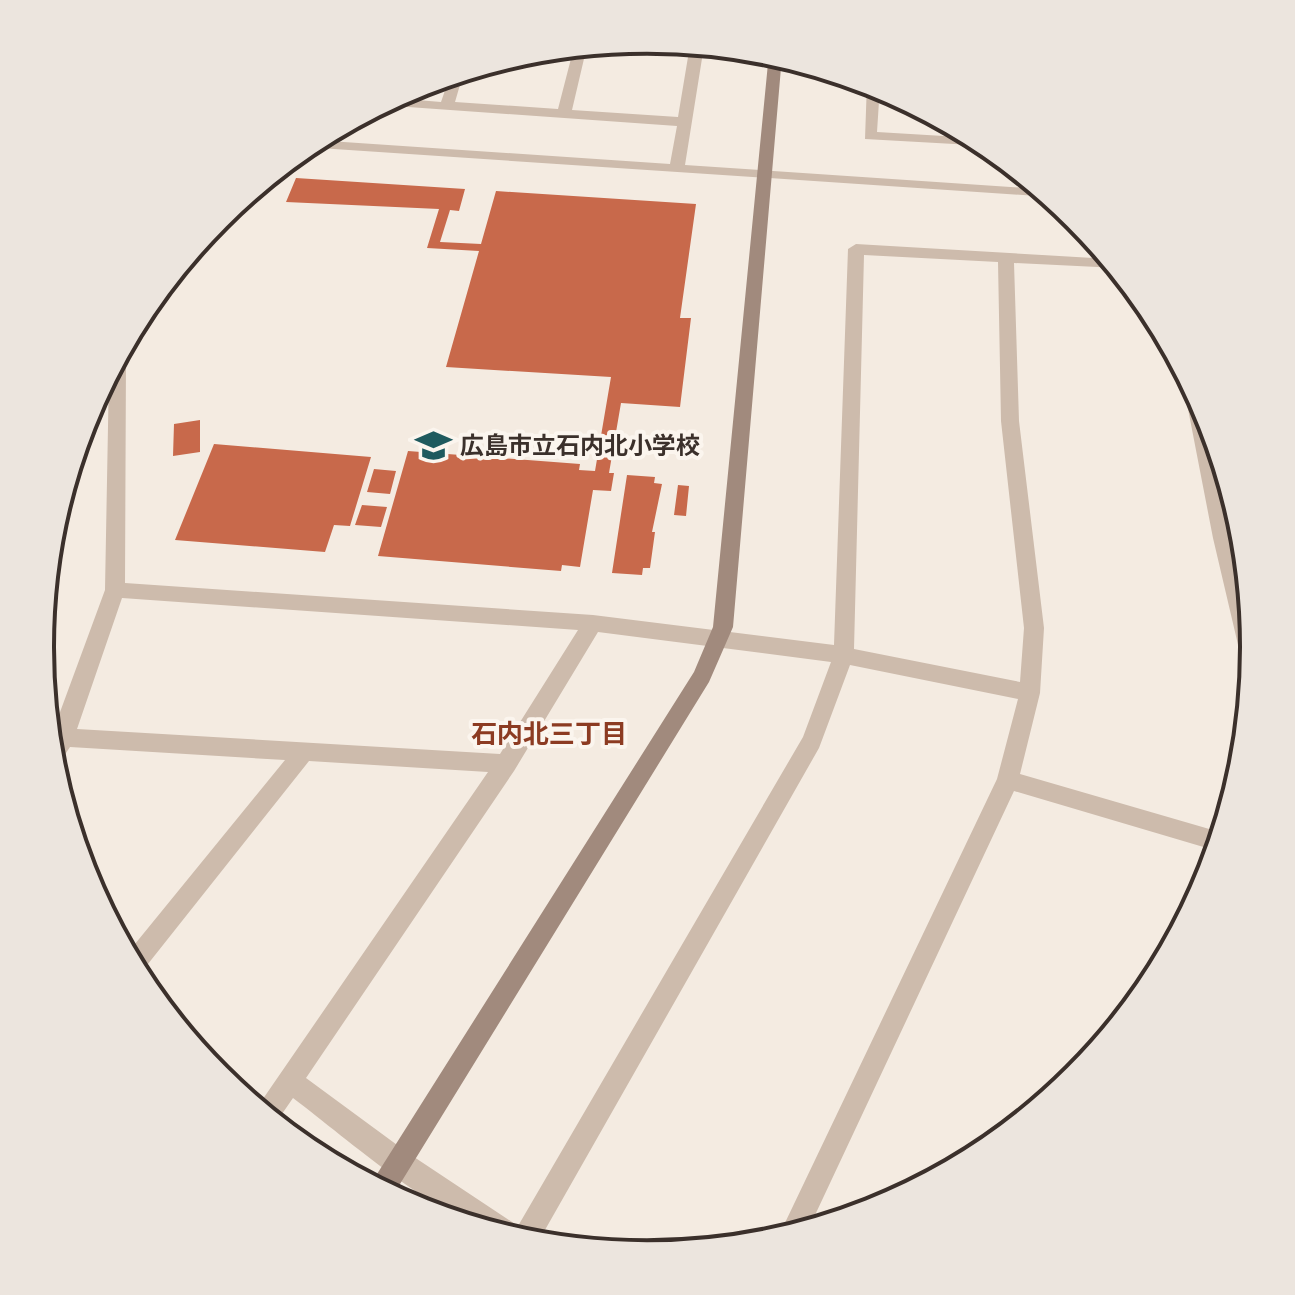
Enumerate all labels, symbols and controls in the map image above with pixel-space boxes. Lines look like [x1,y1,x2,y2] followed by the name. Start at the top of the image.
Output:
[415,427,453,465] school or university icon: 広島市立石内北小学校
[460,431,700,461] place label: 広島市立石内北小学校
[471,719,627,751] district label: 石内北三丁目

